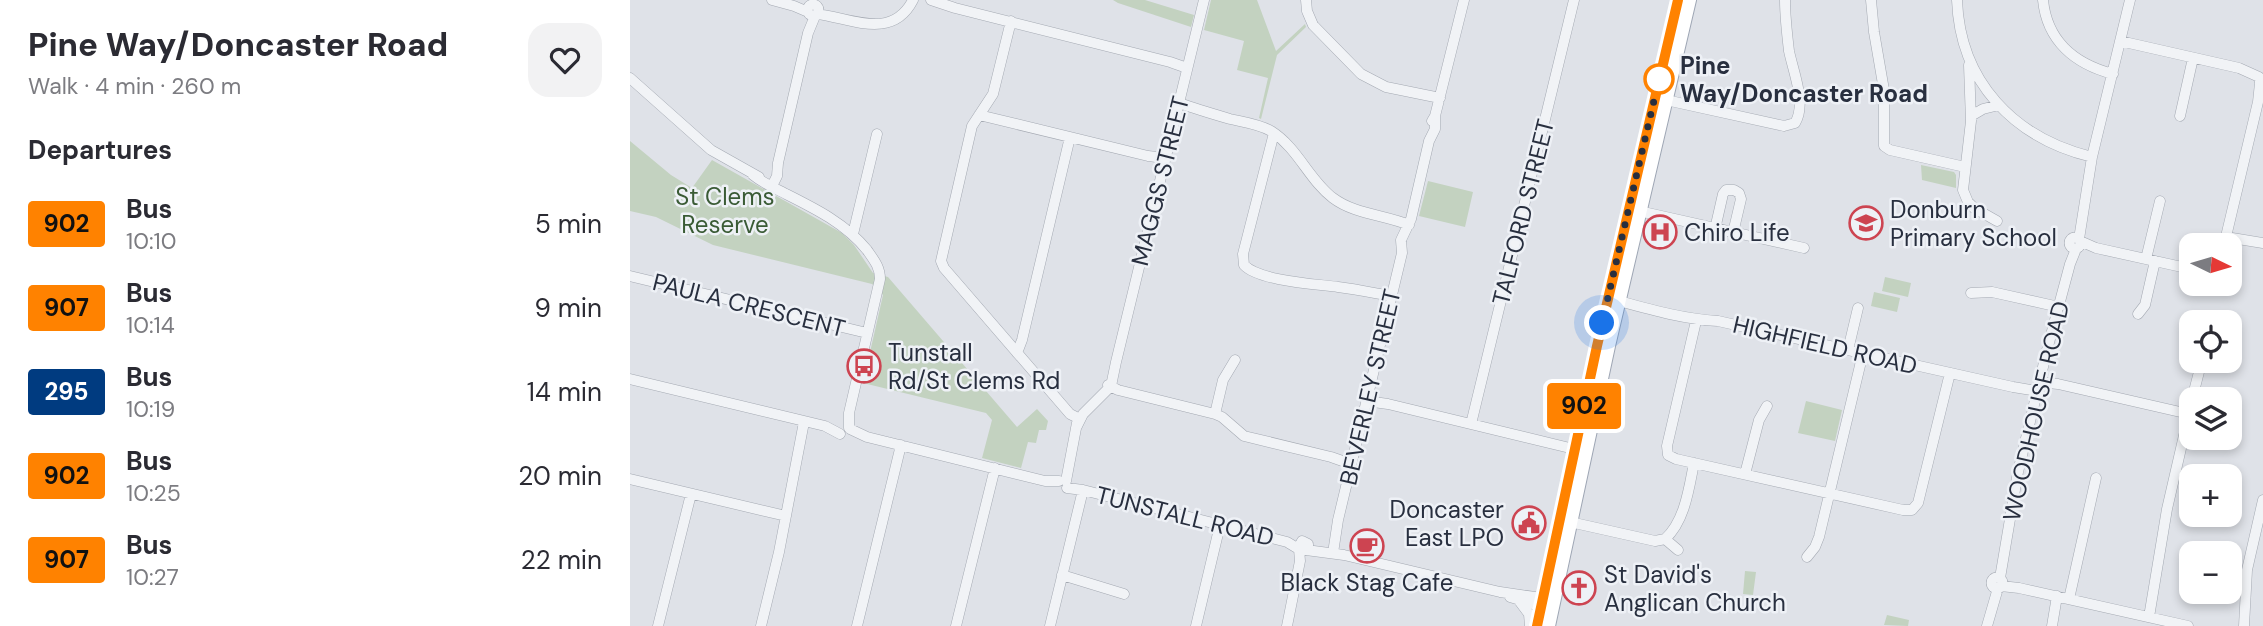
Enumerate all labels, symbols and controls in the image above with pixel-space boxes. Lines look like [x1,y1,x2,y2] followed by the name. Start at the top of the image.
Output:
[28,23,448,66] text: Pine Way/Doncaster Road
[528,23,602,97] button: heart
[1680,50,1928,109] place label: Pine Way/Doncaster Road
[1644,64,1674,94] marker: Pine Way/Doncaster Road
[28,71,241,101] text: Walk · 4 min · 260 m
[1124,93,1196,269] street label: MAGGS STREET
[1485,116,1561,308] street label: TALFORD STREET
[28,133,172,167] text: Departures
[675,181,775,240] park label: St Clems Reserve
[126,192,172,226] text: Bus
[1890,194,2057,253] place label: Donburn Primary School
[1847,204,1885,242] school or university icon: Donburn Primary School
[535,207,602,241] text: 5 min
[44,208,89,239] text: 902
[1641,213,1679,251] hospital icon: Chiro Life
[1684,217,1790,248] place label: Chiro Life
[126,226,176,256] text: 10:10
[2179,233,2242,296] north arrow
[2179,233,2242,604] map controls
[649,266,849,344] street label: PAULA CRESCENT
[126,276,172,310] text: Bus
[1332,286,1408,488] street label: BEVERLEY STREET
[534,291,602,325] text: 9 min
[44,292,89,323] text: 907
[1996,298,2076,524] street label: WOODHOUSE ROAD
[1584,305,1619,340] your location
[1730,309,1920,381] street label: HIGHFIELD ROAD
[126,310,175,340] text: 10:14
[2179,310,2242,373] button: locate
[888,337,1060,396] place label: Tunstall Rd/St Clems Rd
[845,347,883,385] bus stop icon: Tunstall Rd/St Clems Rd
[126,360,172,394] text: Bus
[527,375,602,409] text: 14 min
[45,376,88,407] text: 295
[1544,383,1624,429] line badge: 902
[2179,387,2242,450] button: layers
[1561,390,1607,421] text: 902
[126,394,175,424] text: 10:19
[126,444,172,478] text: Bus
[518,459,602,493] text: 20 min
[44,460,89,491] text: 902
[2179,464,2242,527] button: +
[126,478,181,508] text: 10:25
[1093,479,1277,553] street label: TUNSTALL ROAD
[1390,494,1504,553] place label: Doncaster East LPO
[1510,504,1548,542] public building icon: Doncaster East LPO
[1348,527,1386,565] cafe icon: Black Stag Cafe
[126,528,172,562] text: Bus
[2179,541,2242,604] button: −
[521,543,602,577] text: 22 min
[44,544,89,575] text: 907
[1604,559,1786,618] place label: St David's Anglican Church
[126,562,179,592] text: 10:27
[1281,567,1453,598] place label: Black Stag Cafe
[1560,569,1598,607] church icon: St David's Anglican Church

